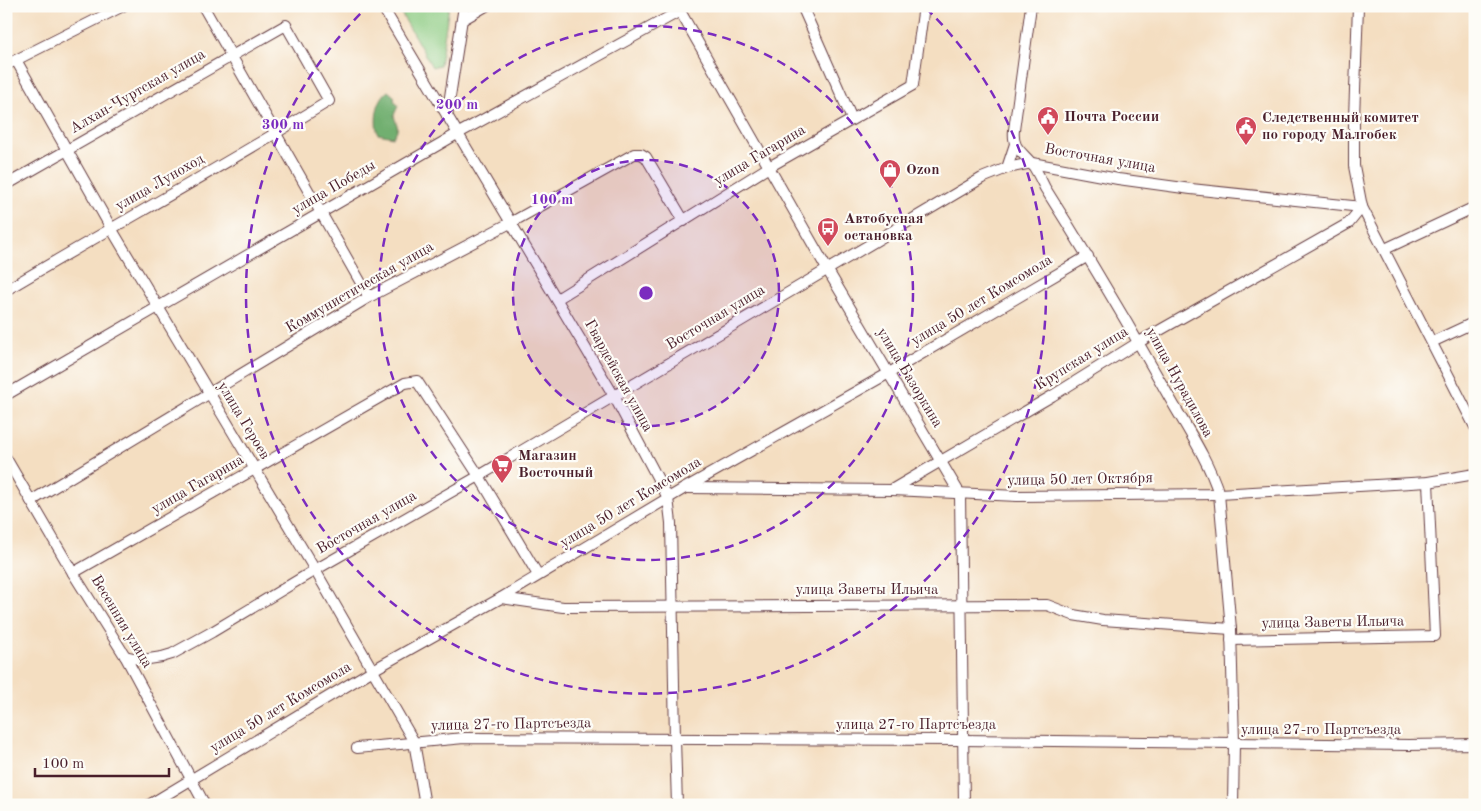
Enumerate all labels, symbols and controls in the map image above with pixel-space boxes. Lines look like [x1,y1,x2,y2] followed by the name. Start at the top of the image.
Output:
[68,47,209,137] street label: Алхан-Чуртская улица
[436,98,478,113] text: 200 m
[1036,105,1060,136] public building icon: Почта России
[1064,110,1159,125] place label: Почта России
[1262,111,1419,143] place label: Следственный комитет по городу Малгобек
[1234,115,1258,146] public building icon: Следственный комитет по городу Малгобек
[262,118,304,133] text: 300 m
[712,123,809,189] street label: улица Гагарина
[1043,142,1157,176] street label: Восточная улица
[113,151,207,214] street label: улица Луноход
[290,158,378,218] street label: улица Победы
[878,158,902,189] shop icon: Ozon
[906,163,939,178] place label: Ozon
[531,193,573,208] text: 100 m
[844,212,924,244] place label: Автобусная остановка
[816,216,840,247] bus stop icon: Автобусная остановка
[284,239,437,336] street label: Коммунистическая улица
[909,253,1056,349] street label: улица 50 лет Комсомола
[664,282,769,353] street label: Восточная улица
[637,284,655,302] centre of rings
[581,317,655,435] street label: Гвардейская улица
[1033,324,1132,394] street label: Крупская улица
[873,325,945,431] street label: улица Базоркина
[1143,326,1216,441] street label: улица Нурадилова
[214,380,272,462] street label: улица Героев
[518,449,593,481] place label: Магазин Восточный
[149,452,247,517] street label: улица Гагарина
[490,453,514,484] supermarket icon: Магазин Восточный
[558,455,705,551] street label: улица 50 лет Комсомола
[1007,471,1153,489] street label: улица 50 лет Октября
[315,488,420,558] street label: Восточная улица
[87,573,155,671] street label: Весенняя улица
[796,583,939,598] street label: улица Заветы Ильича
[1261,614,1405,632] street label: улица Заветы Ильича
[208,660,355,756] street label: улица 50 лет Комсомола
[431,716,592,734] street label: улица 27-го Партсъезда
[836,718,997,733] street label: улица 27-го Партсъезда
[1241,723,1402,738] street label: улица 27-го Партсъезда
[35,746,169,778] scale bar
[42,757,84,772] text: 100 m

